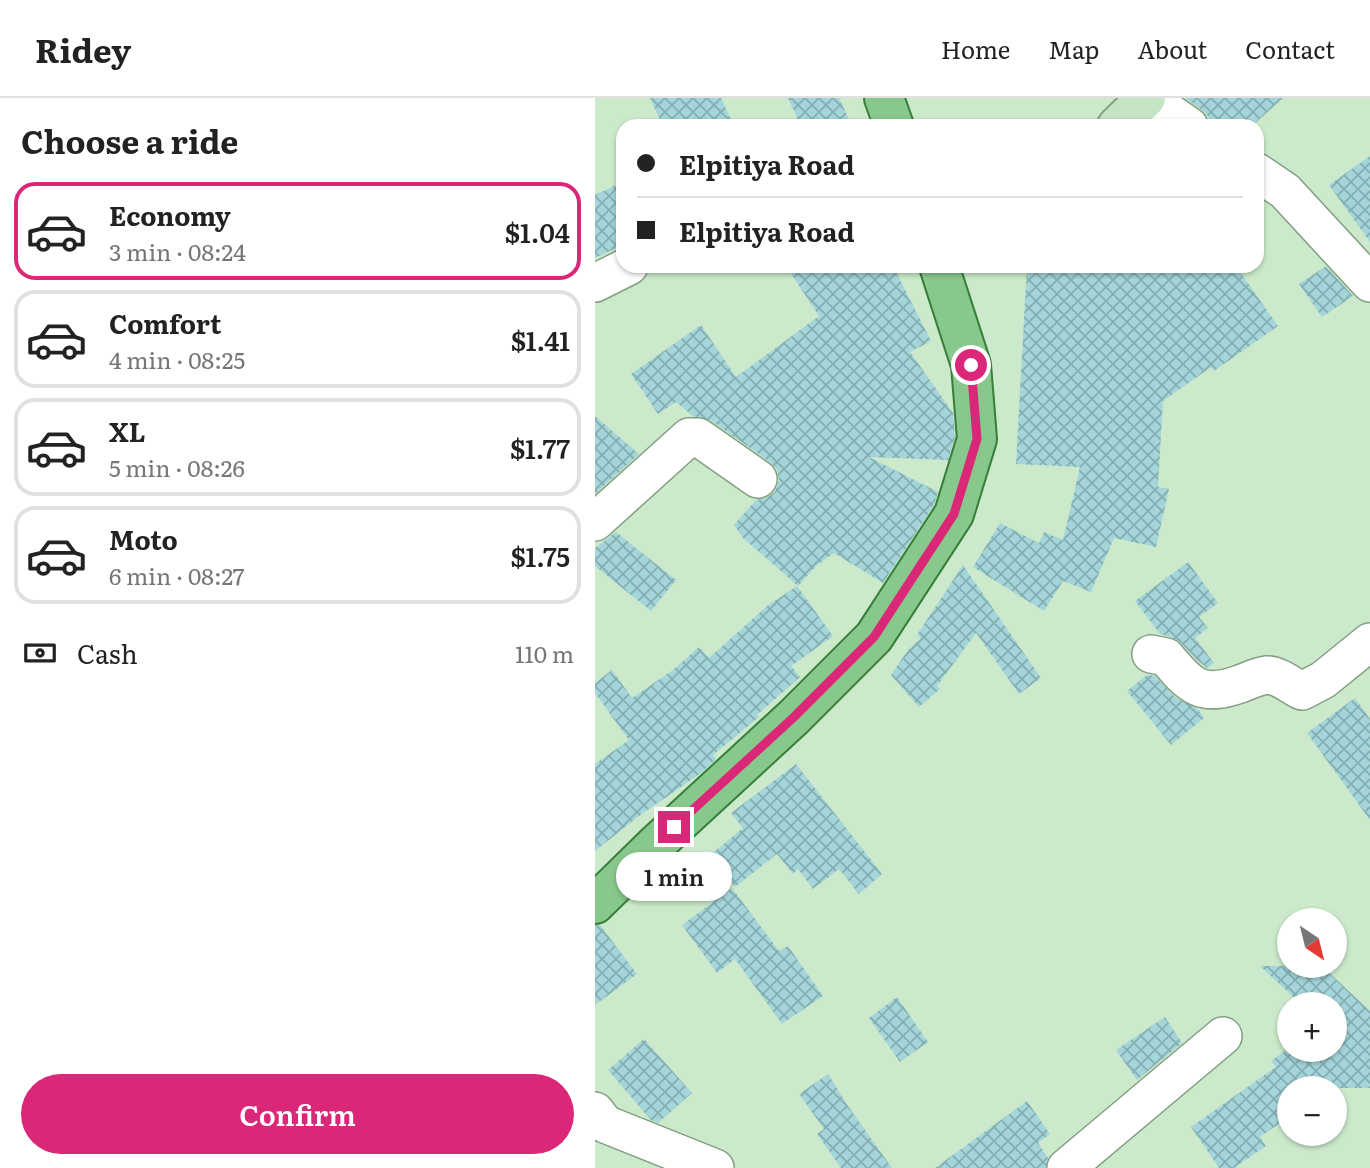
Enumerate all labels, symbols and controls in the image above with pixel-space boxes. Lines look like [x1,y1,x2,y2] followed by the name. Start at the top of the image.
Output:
[35,24,131,73] text: Ridey
[941,31,1010,66] text: Home
[1048,31,1099,66] text: Map
[1137,31,1207,66] text: About
[1245,31,1335,66] text: Contact
[21,116,238,164] text: Choose a ride
[679,144,855,183] text: Elpitiya Road
[109,195,231,234] text: Economy
[25,200,88,263] icon: car
[679,211,855,250] text: Elpitiya Road
[505,212,570,251] text: $1.04
[109,234,246,268] text: 3 min · 08:24
[109,303,221,342] text: Comfort
[25,308,88,371] icon: car
[511,320,570,359] text: $1.41
[109,342,245,376] text: 4 min · 08:25
[955,349,987,381] route start
[109,411,146,450] text: XL
[25,416,88,479] icon: car
[510,428,570,467] text: $1.77
[109,450,245,484] text: 5 min · 08:26
[109,519,178,558] text: Moto
[25,524,88,587] icon: car
[510,536,570,575] text: $1.75
[109,558,245,592] text: 6 min · 08:27
[77,633,138,672] text: Cash
[21,634,59,672] icon: cash
[515,636,574,670] text: 110 m
[658,811,690,843] route end
[616,852,732,900] callout: 1 min
[644,859,704,893] text: 1 min
[1277,908,1347,978] north arrow
[1277,908,1347,1146] map controls
[1277,992,1347,1062] button: +
[21,1074,574,1154] button: Confirm
[1277,1076,1347,1146] button: −

